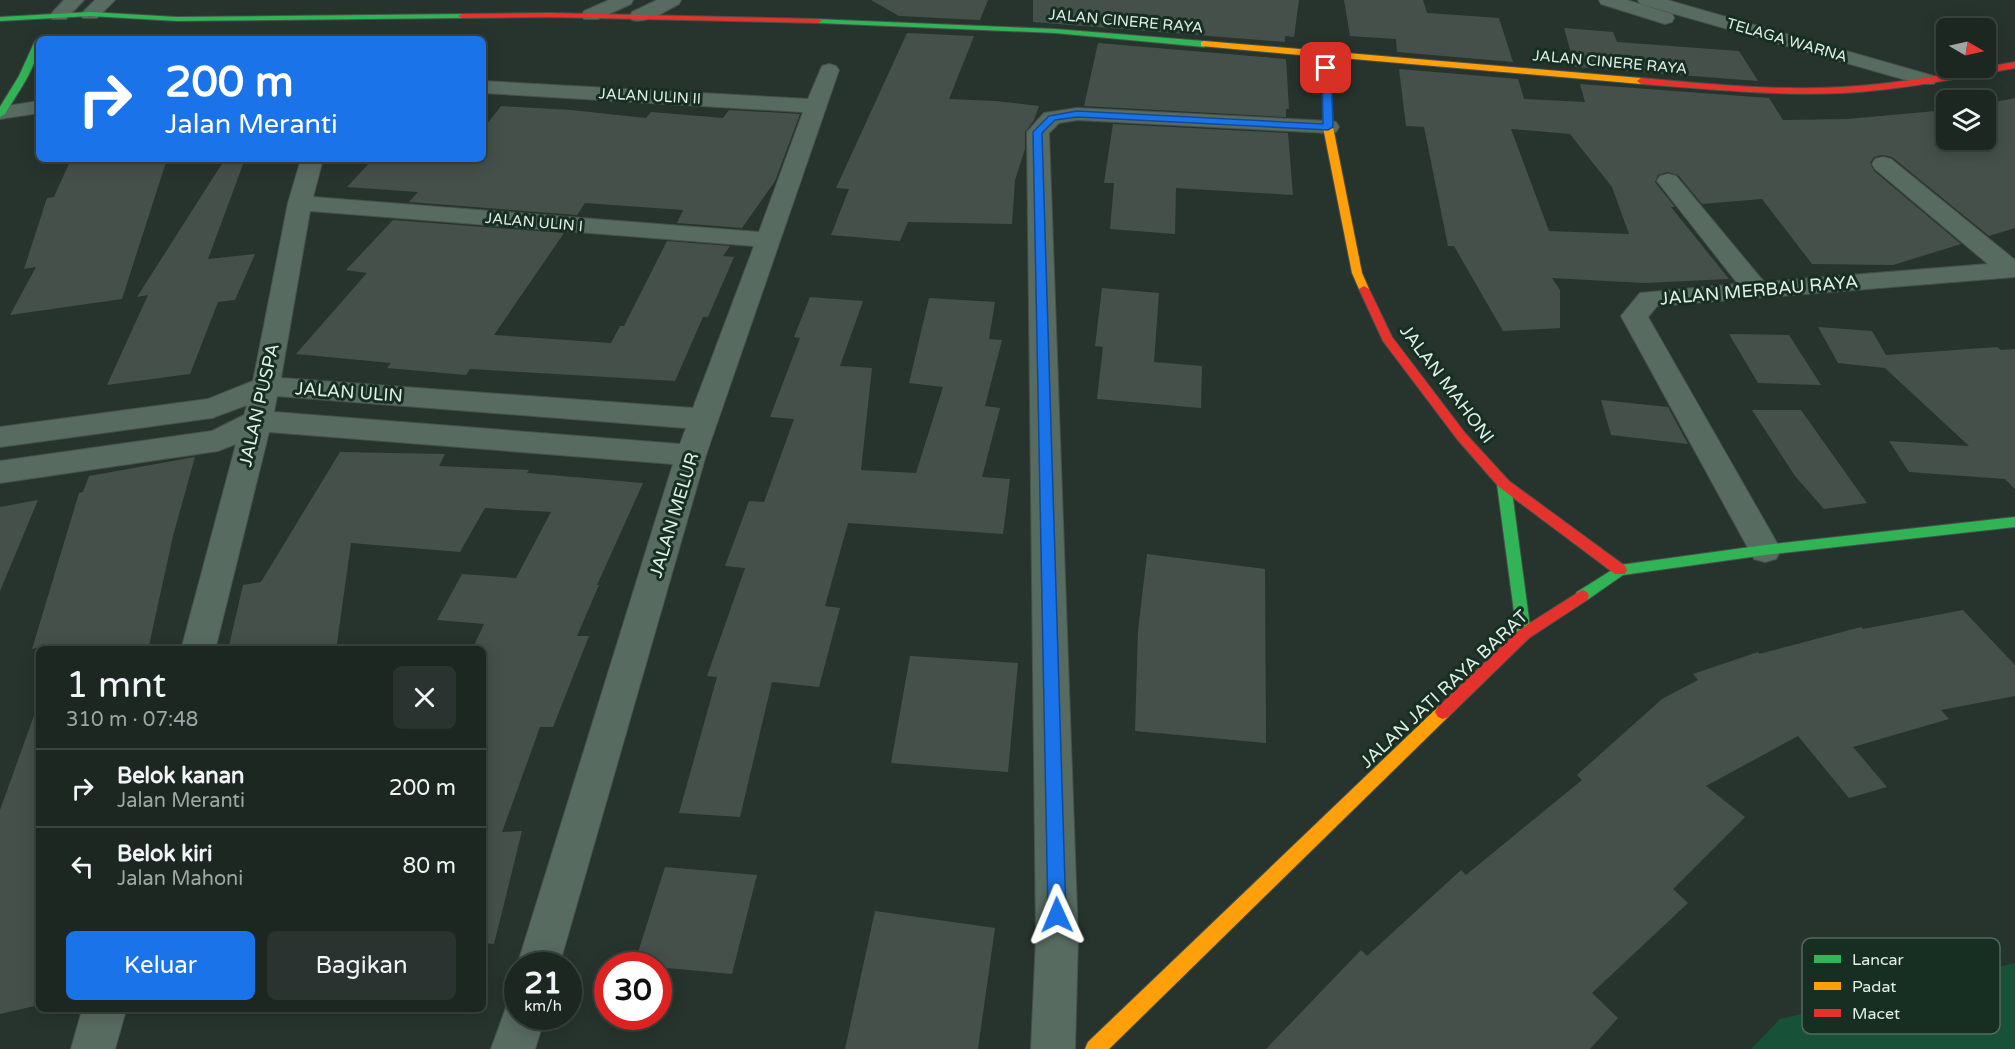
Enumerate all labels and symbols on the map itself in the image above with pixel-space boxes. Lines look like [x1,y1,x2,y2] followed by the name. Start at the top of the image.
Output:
[1048,5,1204,37] street label: JALAN CINERE RAYA
[1725,14,1849,66] street label: TELAGA WARNA
[1936,18,1996,78] north arrow
[1300,42,1351,93] pin
[1532,46,1688,78] street label: JALAN CINERE RAYA
[598,84,702,108] street label: JALAN ULIN II
[484,209,584,235] street label: JALAN ULIN I
[1659,270,1859,310] street label: JALAN MERBAU RAYA
[1395,320,1499,448] street label: JALAN MAHONI
[234,341,284,469] street label: JALAN PUSPA
[294,377,404,407] street label: JALAN ULIN
[645,450,703,580] street label: JALAN MELUR
[1355,605,1533,773] street label: JALAN JATI RAYA BARAT
[1025,883,1089,947] position arrow
[1802,938,2000,1034] legend
[1852,950,1904,970] text: Lancar
[594,952,672,1030] speed limit sign: 30
[1852,977,1896,997] text: Padat
[1852,1004,1900,1024] text: Macet

